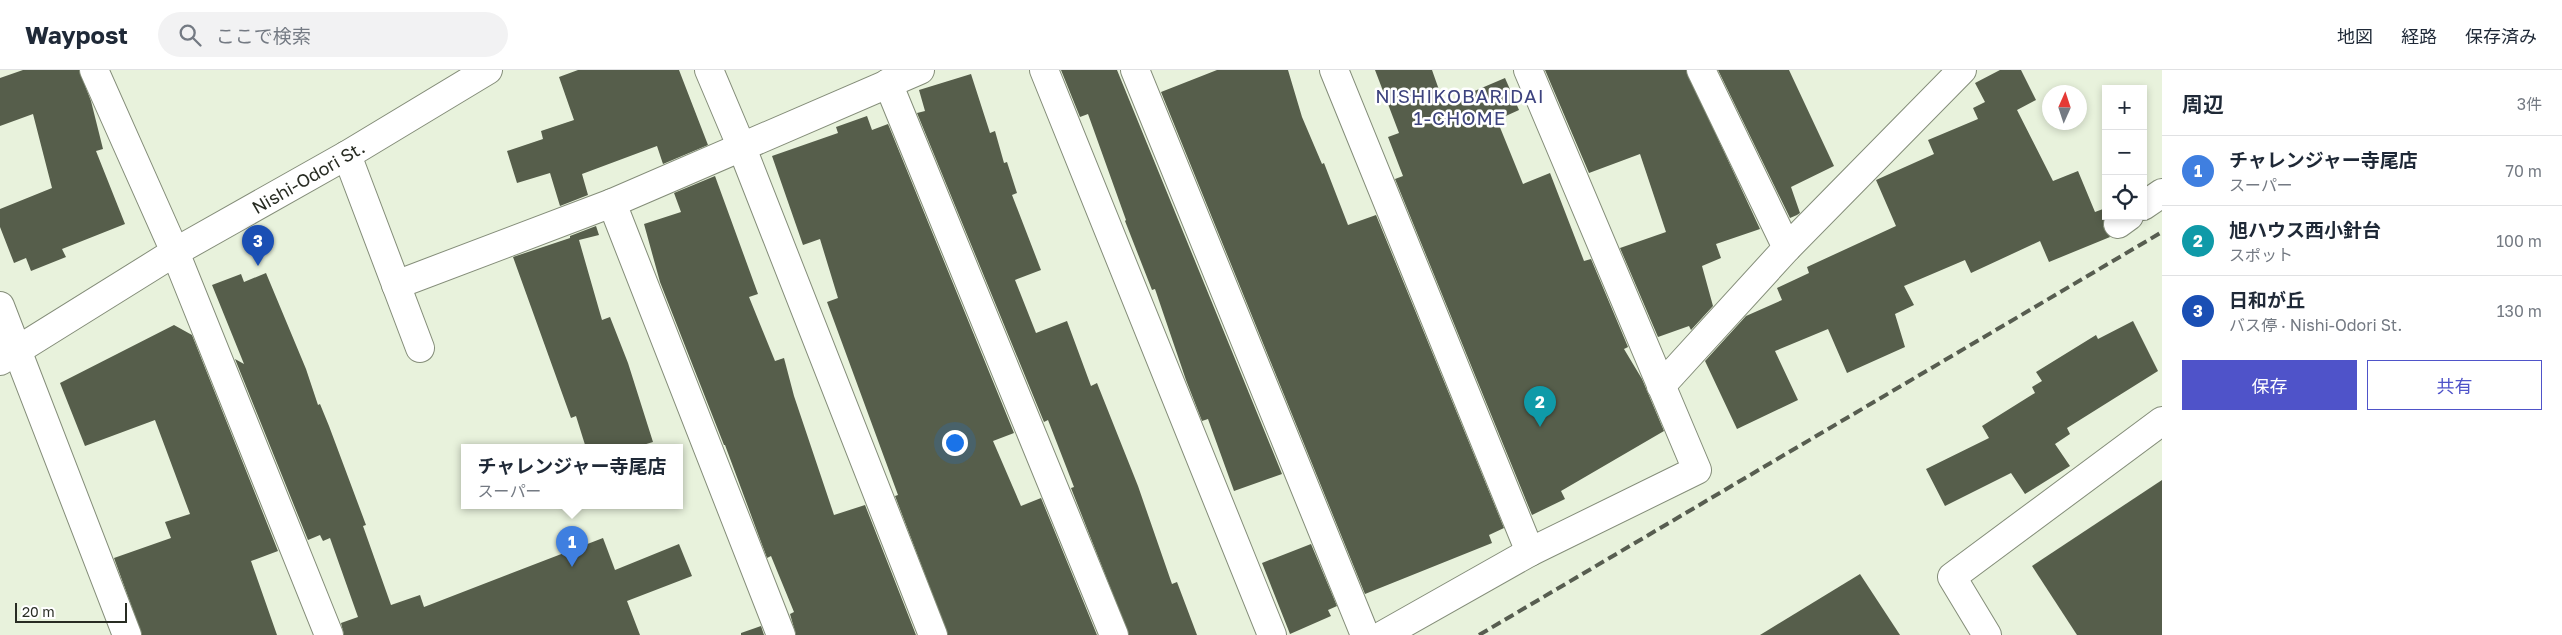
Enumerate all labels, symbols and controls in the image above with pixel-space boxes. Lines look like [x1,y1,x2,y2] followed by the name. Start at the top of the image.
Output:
[158,12,508,57] search box
[25,20,128,49] text: Waypost
[176,21,204,49] icon: search
[216,24,311,47] text: ここで検索
[2337,25,2373,47] text: 地図
[2401,25,2437,47] text: 経路
[2465,25,2537,47] text: 保存済み
[1375,84,1545,129] district label: NISHIKOBARIDAI 1-CHOME
[2042,85,2087,130] north arrow
[2102,85,2147,220] map controls
[2102,85,2147,130] button: +
[2182,91,2224,117] text: 周辺
[2517,94,2542,114] text: 3件
[2102,130,2147,175] button: −
[248,136,368,218] street label: Nishi-Odori St.
[2229,148,2418,171] text: チャレンジャー寺尾店
[2194,161,2202,181] text: 1
[2505,161,2542,181] text: 70 m
[2102,175,2147,220] button: locate
[2229,175,2293,195] text: スーパー
[2229,218,2381,241] text: 旭ハウス西小針台
[242,225,274,266] pin: 3
[2193,231,2203,251] text: 2
[2496,231,2542,251] text: 100 m
[2229,245,2293,265] text: スポット
[2229,288,2305,311] text: 日和が丘
[2193,301,2203,321] text: 3
[2497,301,2542,321] text: 130 m
[2229,315,2402,335] text: バス停 · Nishi-Odori St.
[2182,360,2357,410] button: 保存
[2367,360,2542,410] button: 共有
[1524,386,1556,427] pin: 2
[942,430,968,456] your location
[461,444,683,509] popup
[478,454,666,477] text: チャレンジャー寺尾店
[478,481,541,501] text: スーパー
[556,526,588,567] pin: 1
[15,600,128,623] scale bar
[22,603,55,620] text: 20 m

